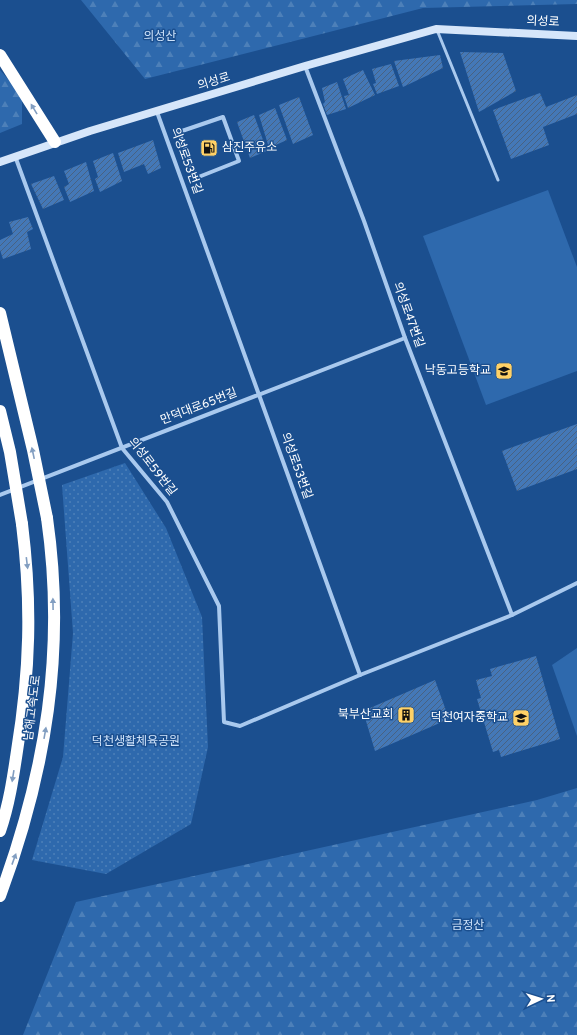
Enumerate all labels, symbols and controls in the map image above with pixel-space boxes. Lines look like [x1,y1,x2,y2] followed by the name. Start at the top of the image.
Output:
[526,13,560,31] street label: 의성로
[143,29,177,45] park label: 의성산
[196,70,232,94] street label: 의성로
[31,103,38,115] one-way arrow
[167,125,205,197] street label: 의성로53번길
[199,138,219,158] fuel station icon: 삼진주유소
[222,140,277,156] place label: 삼진주유소
[389,280,427,350] street label: 의성로47번길
[494,361,514,381] school or university icon: 낙동고등학교
[425,363,491,379] place label: 낙동고등학교
[158,385,240,429] street label: 만덕대로65번길
[277,430,315,502] street label: 의성로53번길
[124,435,180,499] street label: 의성로59번길
[30,446,36,459] one-way arrow
[24,557,30,569] one-way arrow
[50,598,57,610] one-way arrow
[21,674,45,742] street label: 남해고속도로
[396,705,416,725] building icon: 북부산교회
[338,707,393,723] place label: 북부산교회
[511,708,531,728] school or university icon: 덕천여자중학교
[431,710,508,726] place label: 덕천여자중학교
[42,727,48,739] one-way arrow
[92,734,180,750] park label: 덕천생활체육공원
[10,770,16,782] one-way arrow
[11,853,17,865] one-way arrow
[451,918,485,934] park label: 금정산
[521,979,561,1019] north arrow
[543,994,557,1003] text: N

